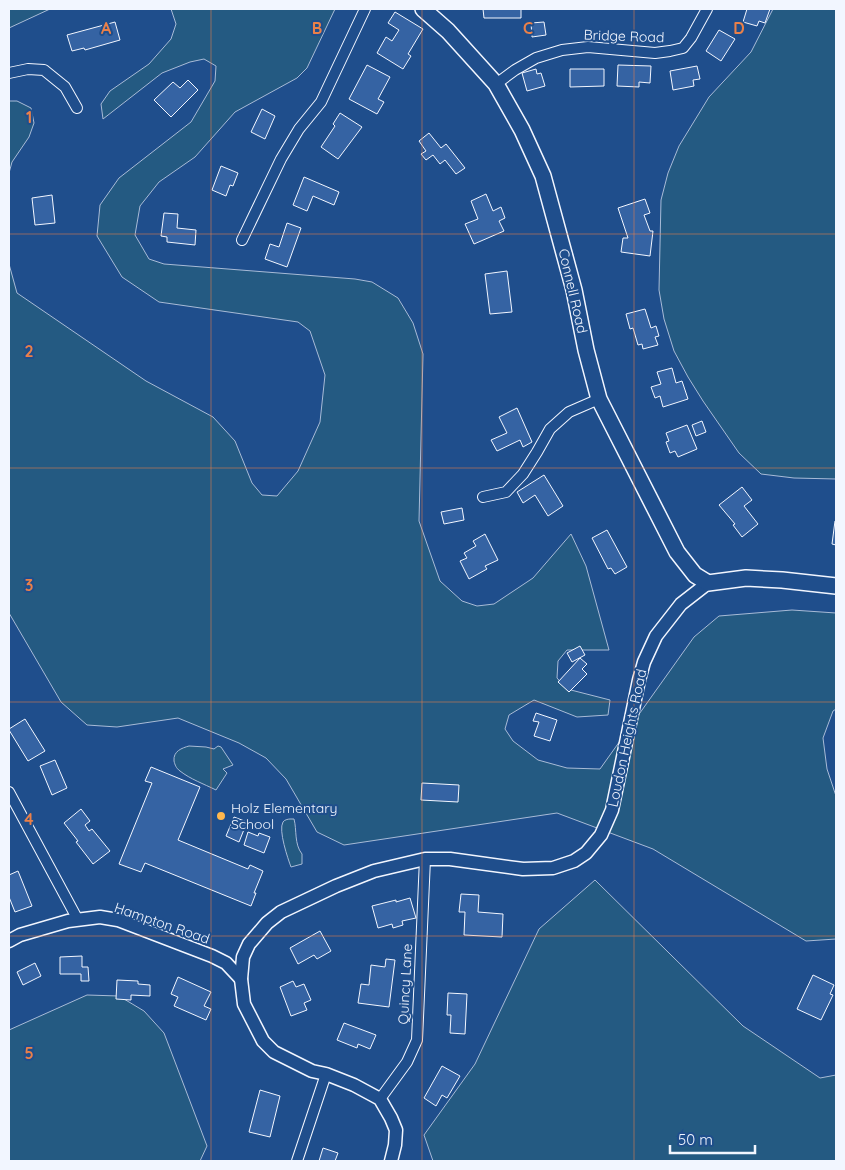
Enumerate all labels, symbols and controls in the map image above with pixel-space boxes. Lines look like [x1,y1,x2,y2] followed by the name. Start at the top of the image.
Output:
[101,18,112,38] text: A
[312,18,322,38] text: B
[523,18,533,38] text: C
[733,18,745,38] text: D
[583,26,665,46] street label: Bridge Road
[26,107,32,127] text: 1
[554,247,592,335] street label: Connell Road
[24,341,34,361] text: 2
[25,575,33,595] text: 3
[604,667,650,809] street label: Loudon Heights Road
[231,799,338,833] place label: Holz Elementary School
[24,809,34,829] text: 4
[215,810,227,822] marker: Holz Elementary School
[112,898,212,948] street label: Hampton Road
[394,943,416,1025] street label: Quincy Lane
[24,1043,34,1063] text: 5
[670,1122,755,1154] scale bar
[678,1130,713,1149] text: 50 m

